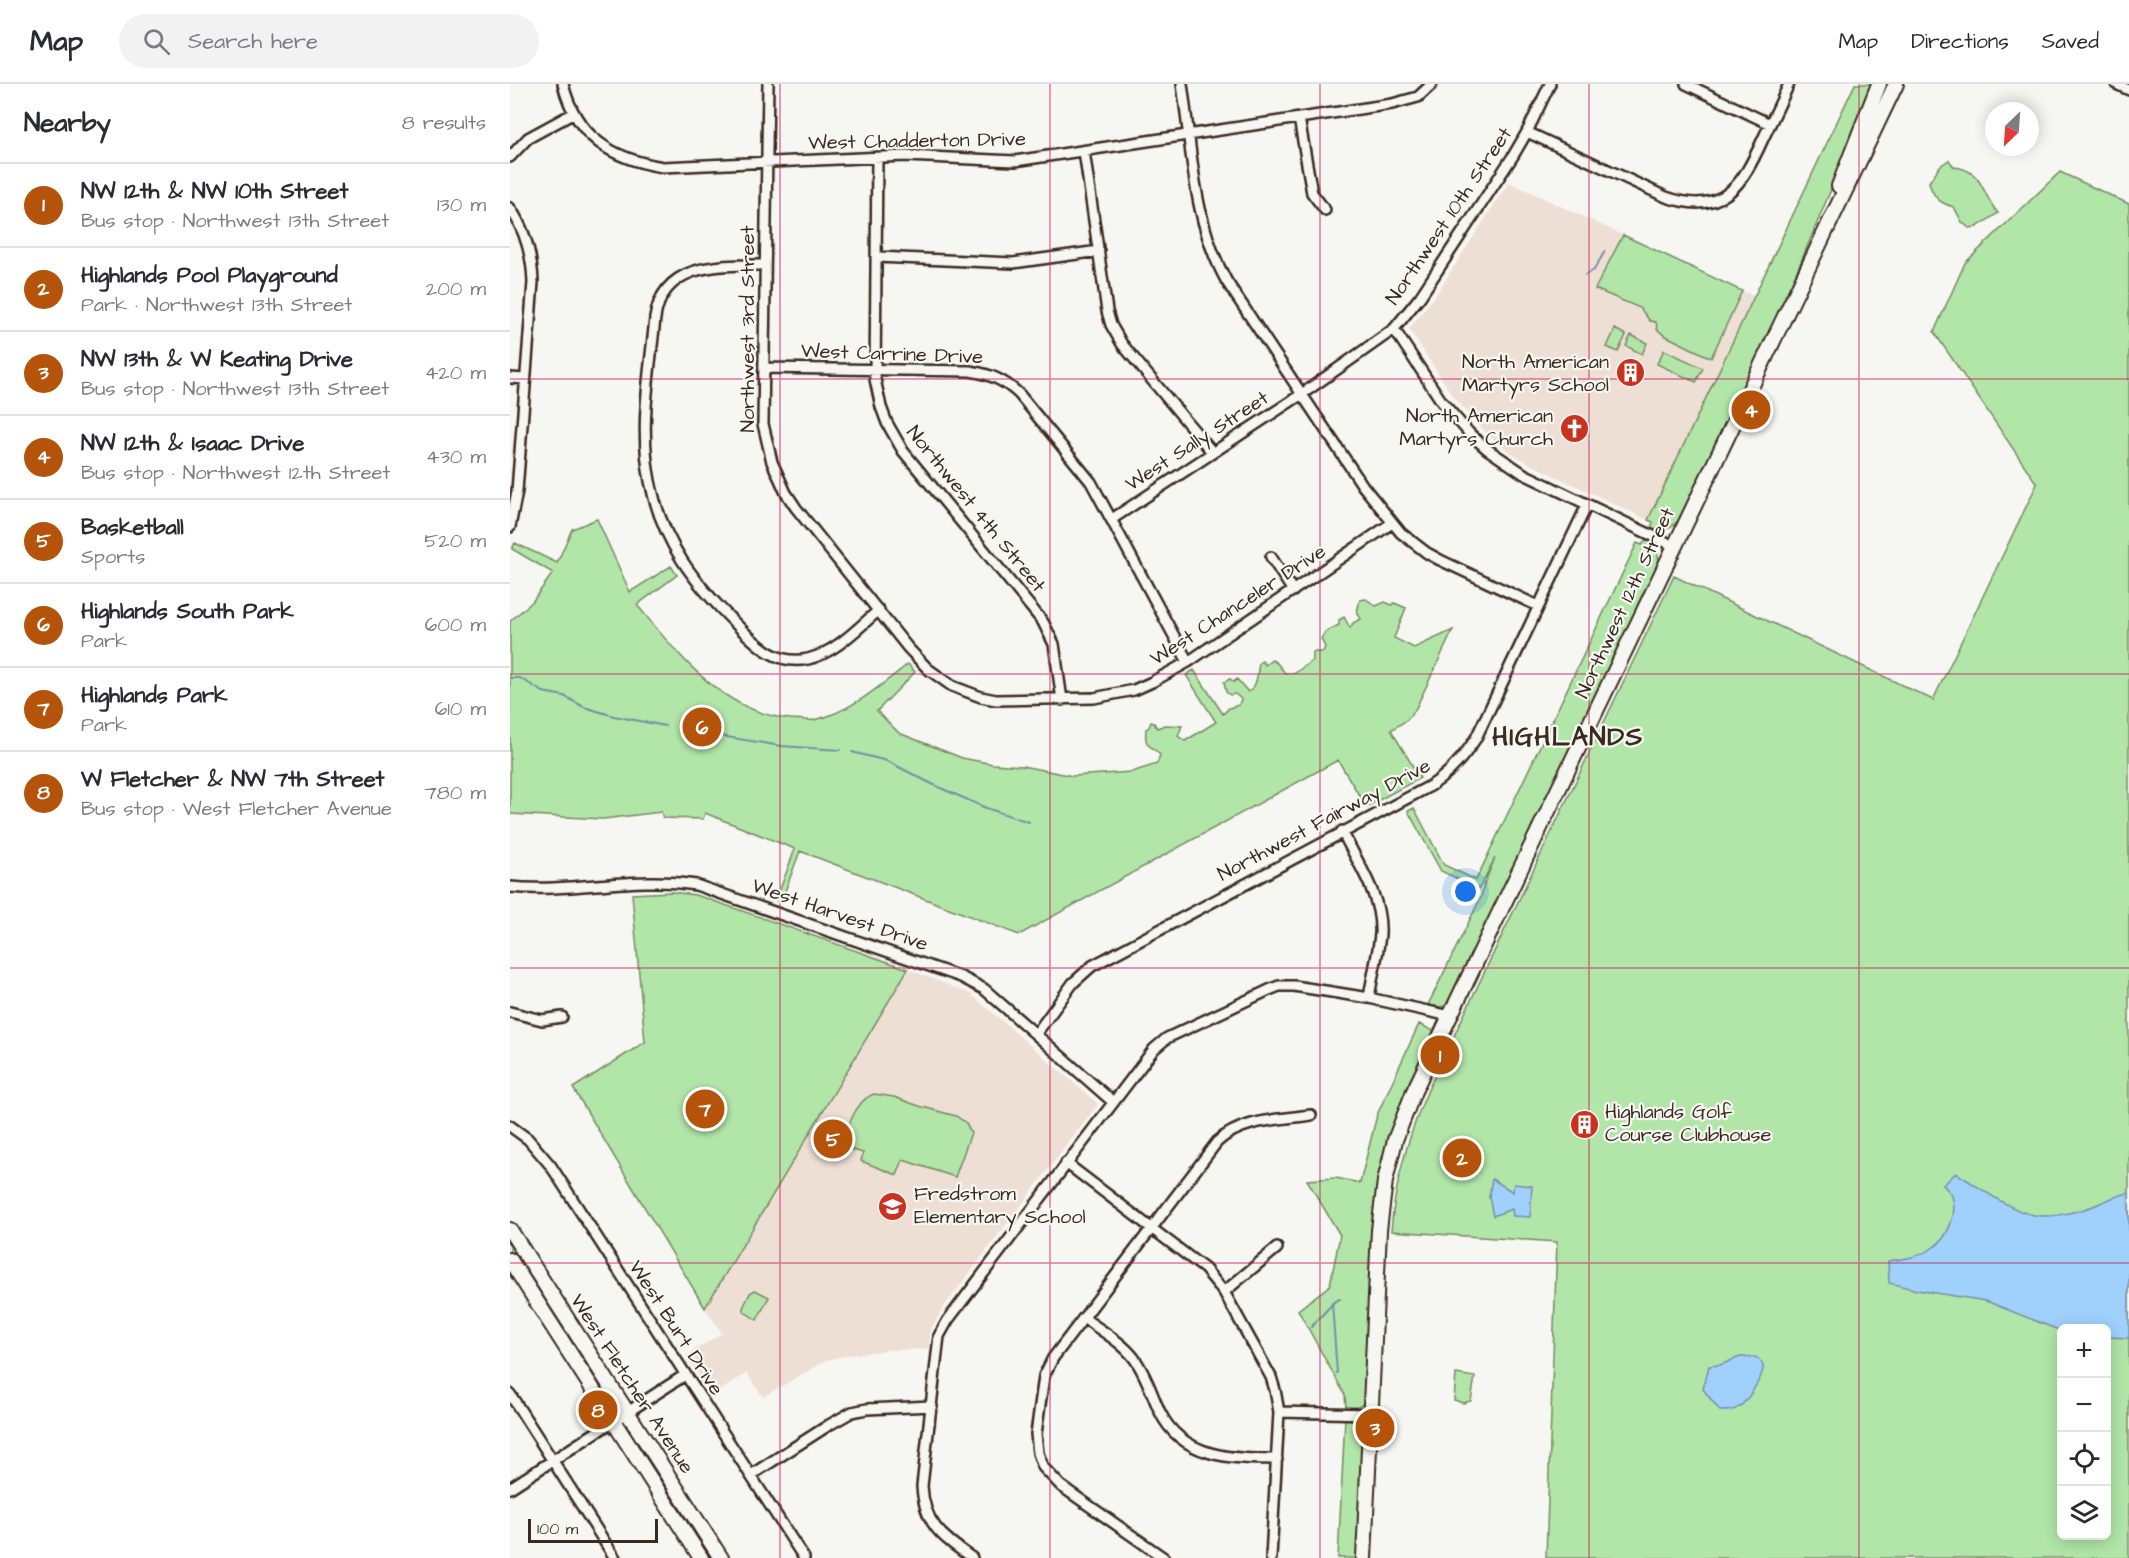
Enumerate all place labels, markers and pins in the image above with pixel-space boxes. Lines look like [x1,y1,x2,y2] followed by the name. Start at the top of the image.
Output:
[1462,348,1609,400] place label: North American Martyrs School
[1614,357,1646,389] building icon: North American Martyrs School
[1732,388,1770,432] pin: 4
[1399,402,1553,454] place label: North American Martyrs Church
[1558,412,1590,444] church icon: North American Martyrs Church
[682,704,722,750] pin: 6
[1420,1032,1460,1078] pin: 1
[686,1086,724,1132] pin: 7
[1605,1098,1772,1149] place label: Highlands Golf Course Clubhouse
[1568,1108,1600,1140] building icon: Highlands Golf Course Clubhouse
[814,1116,852,1162] pin: 5
[1442,1136,1482,1180] pin: 2
[914,1180,1086,1232] place label: Fredstrom Elementary School
[877,1190,909,1222] school or university icon: Fredstrom Elementary School
[578,1388,617,1432] pin: 8
[1356,1406,1394,1450] pin: 3

